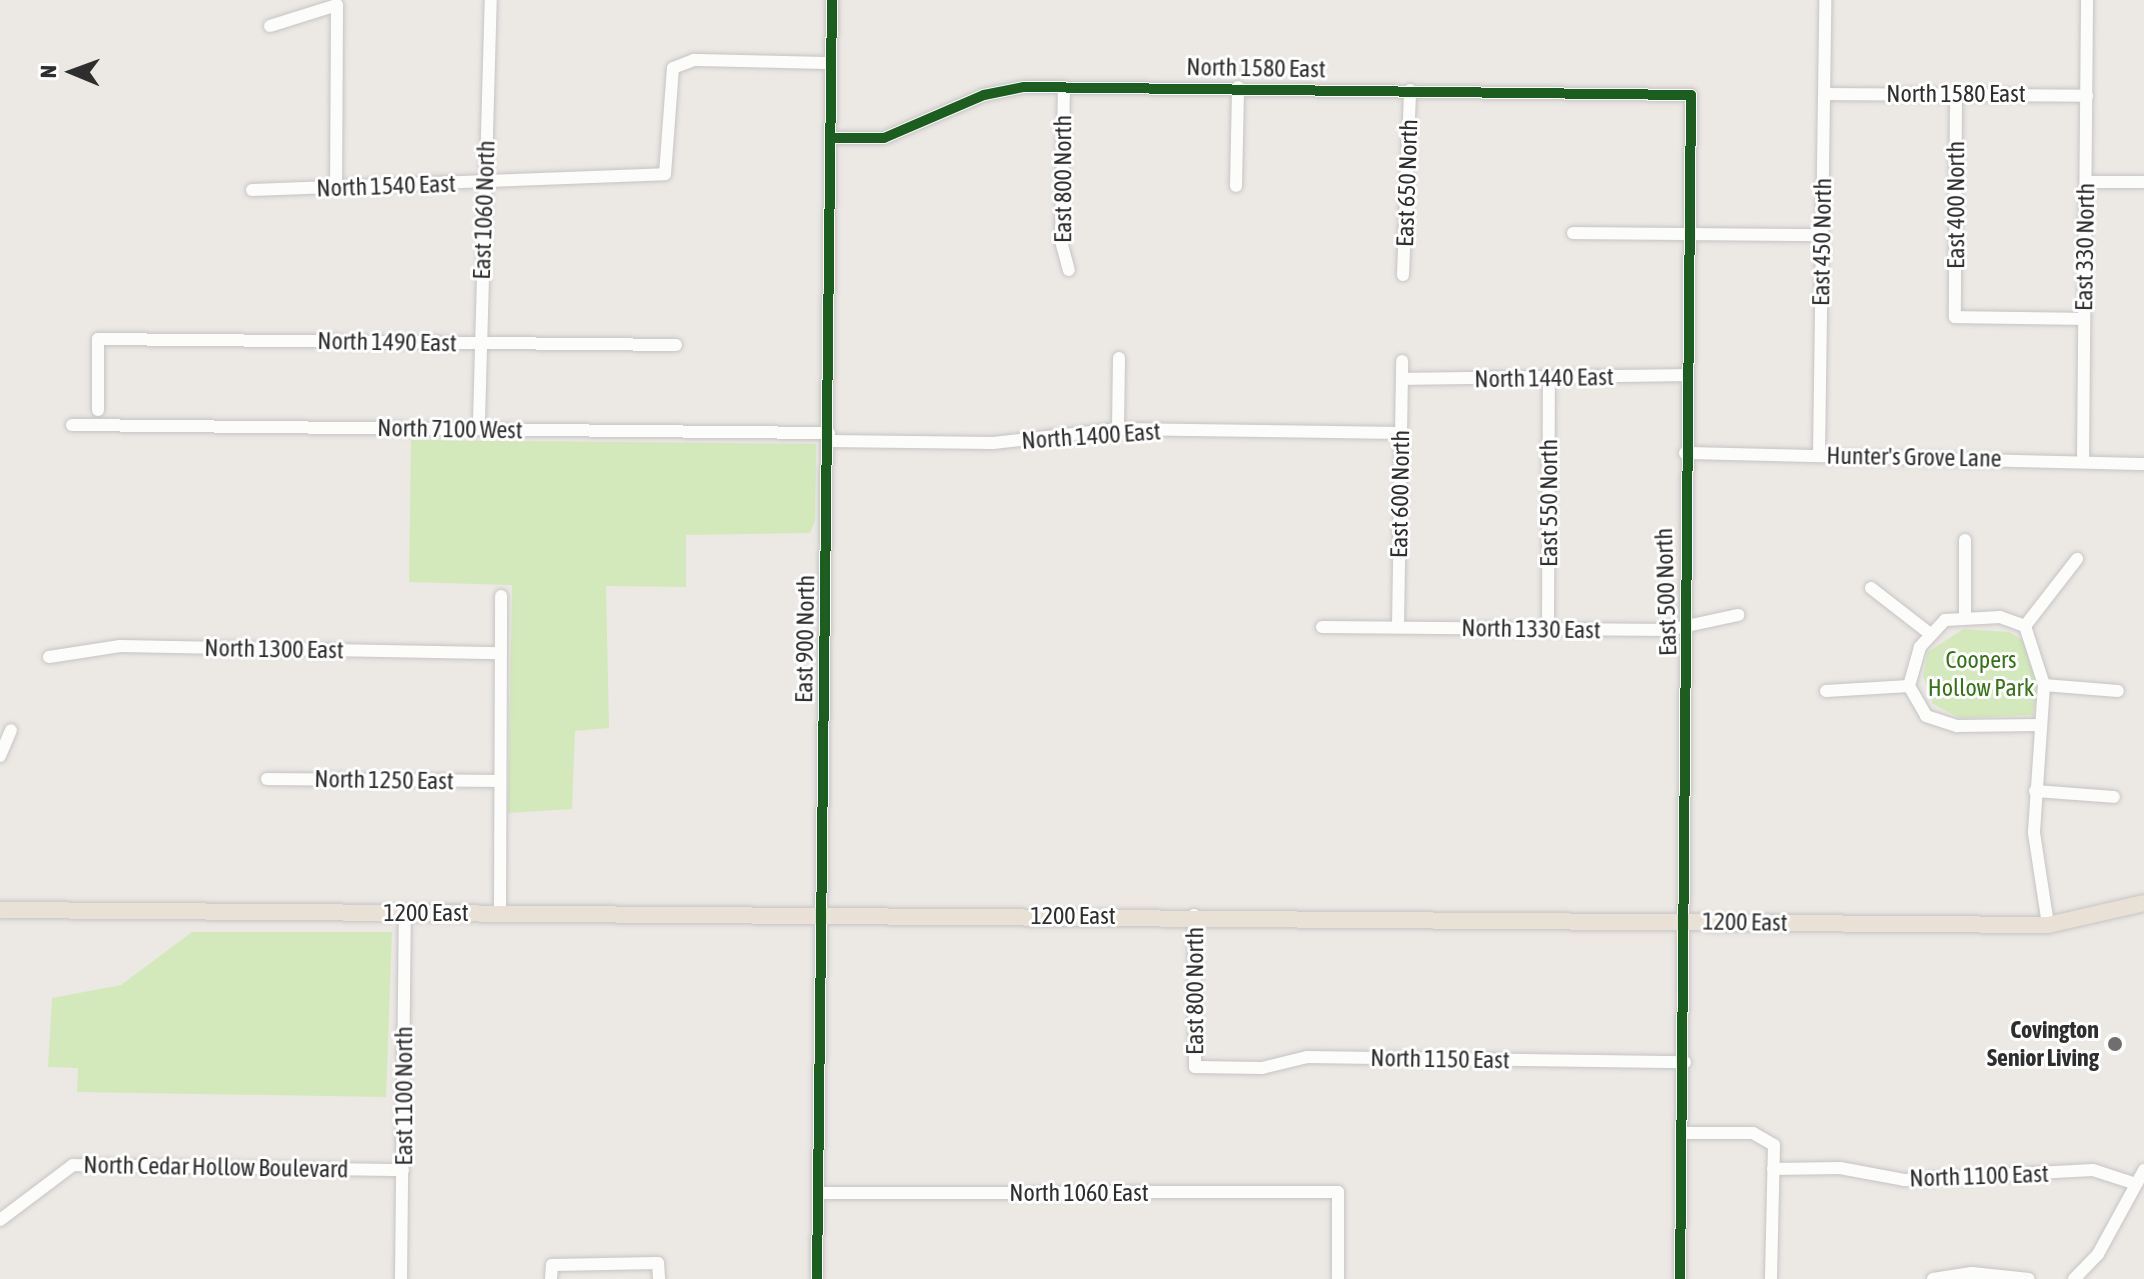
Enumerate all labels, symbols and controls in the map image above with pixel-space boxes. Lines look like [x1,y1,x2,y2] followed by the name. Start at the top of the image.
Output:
[32,32,112,112] north arrow
[1186,52,1326,84] street label: North 1580 East
[35,65,61,78] text: N
[1886,80,2026,108] street label: North 1580 East
[1049,115,1077,243] street label: East 800 North
[1390,119,1424,247] street label: East 650 North
[467,140,501,280] street label: East 1060 North
[1942,141,1970,269] street label: East 400 North
[316,169,456,203] street label: North 1540 East
[1806,178,1838,306] street label: East 450 North
[2069,183,2101,311] street label: East 330 North
[317,326,457,358] street label: North 1490 East
[1474,362,1614,394] street label: North 1440 East
[377,413,523,445] street label: North 7100 West
[1021,417,1161,455] street label: North 1400 East
[1384,430,1416,558] street label: East 600 North
[1535,439,1563,567] street label: East 550 North
[1826,441,2002,473] street label: Hunter's Grove Lane
[1649,528,1683,656] street label: East 500 North
[789,575,821,703] street label: East 900 North
[1461,613,1601,645] street label: North 1330 East
[204,633,344,665] street label: North 1300 East
[1928,646,2034,702] park label: Coopers Hollow Park
[314,764,454,796] street label: North 1250 East
[383,899,469,927] street label: 1200 East
[1030,902,1116,930] street label: 1200 East
[1702,907,1788,937] street label: 1200 East
[1181,927,1209,1055] street label: East 800 North
[1987,1016,2099,1072] place label: Covington Senior Living
[390,1026,418,1166] street label: East 1100 North
[2106,1035,2124,1053] marker: Covington Senior Living
[1370,1043,1510,1075] street label: North 1150 East
[83,1150,349,1184] street label: North Cedar Hollow Boulevard
[1909,1159,2049,1193] street label: North 1100 East
[1009,1179,1149,1207] street label: North 1060 East

